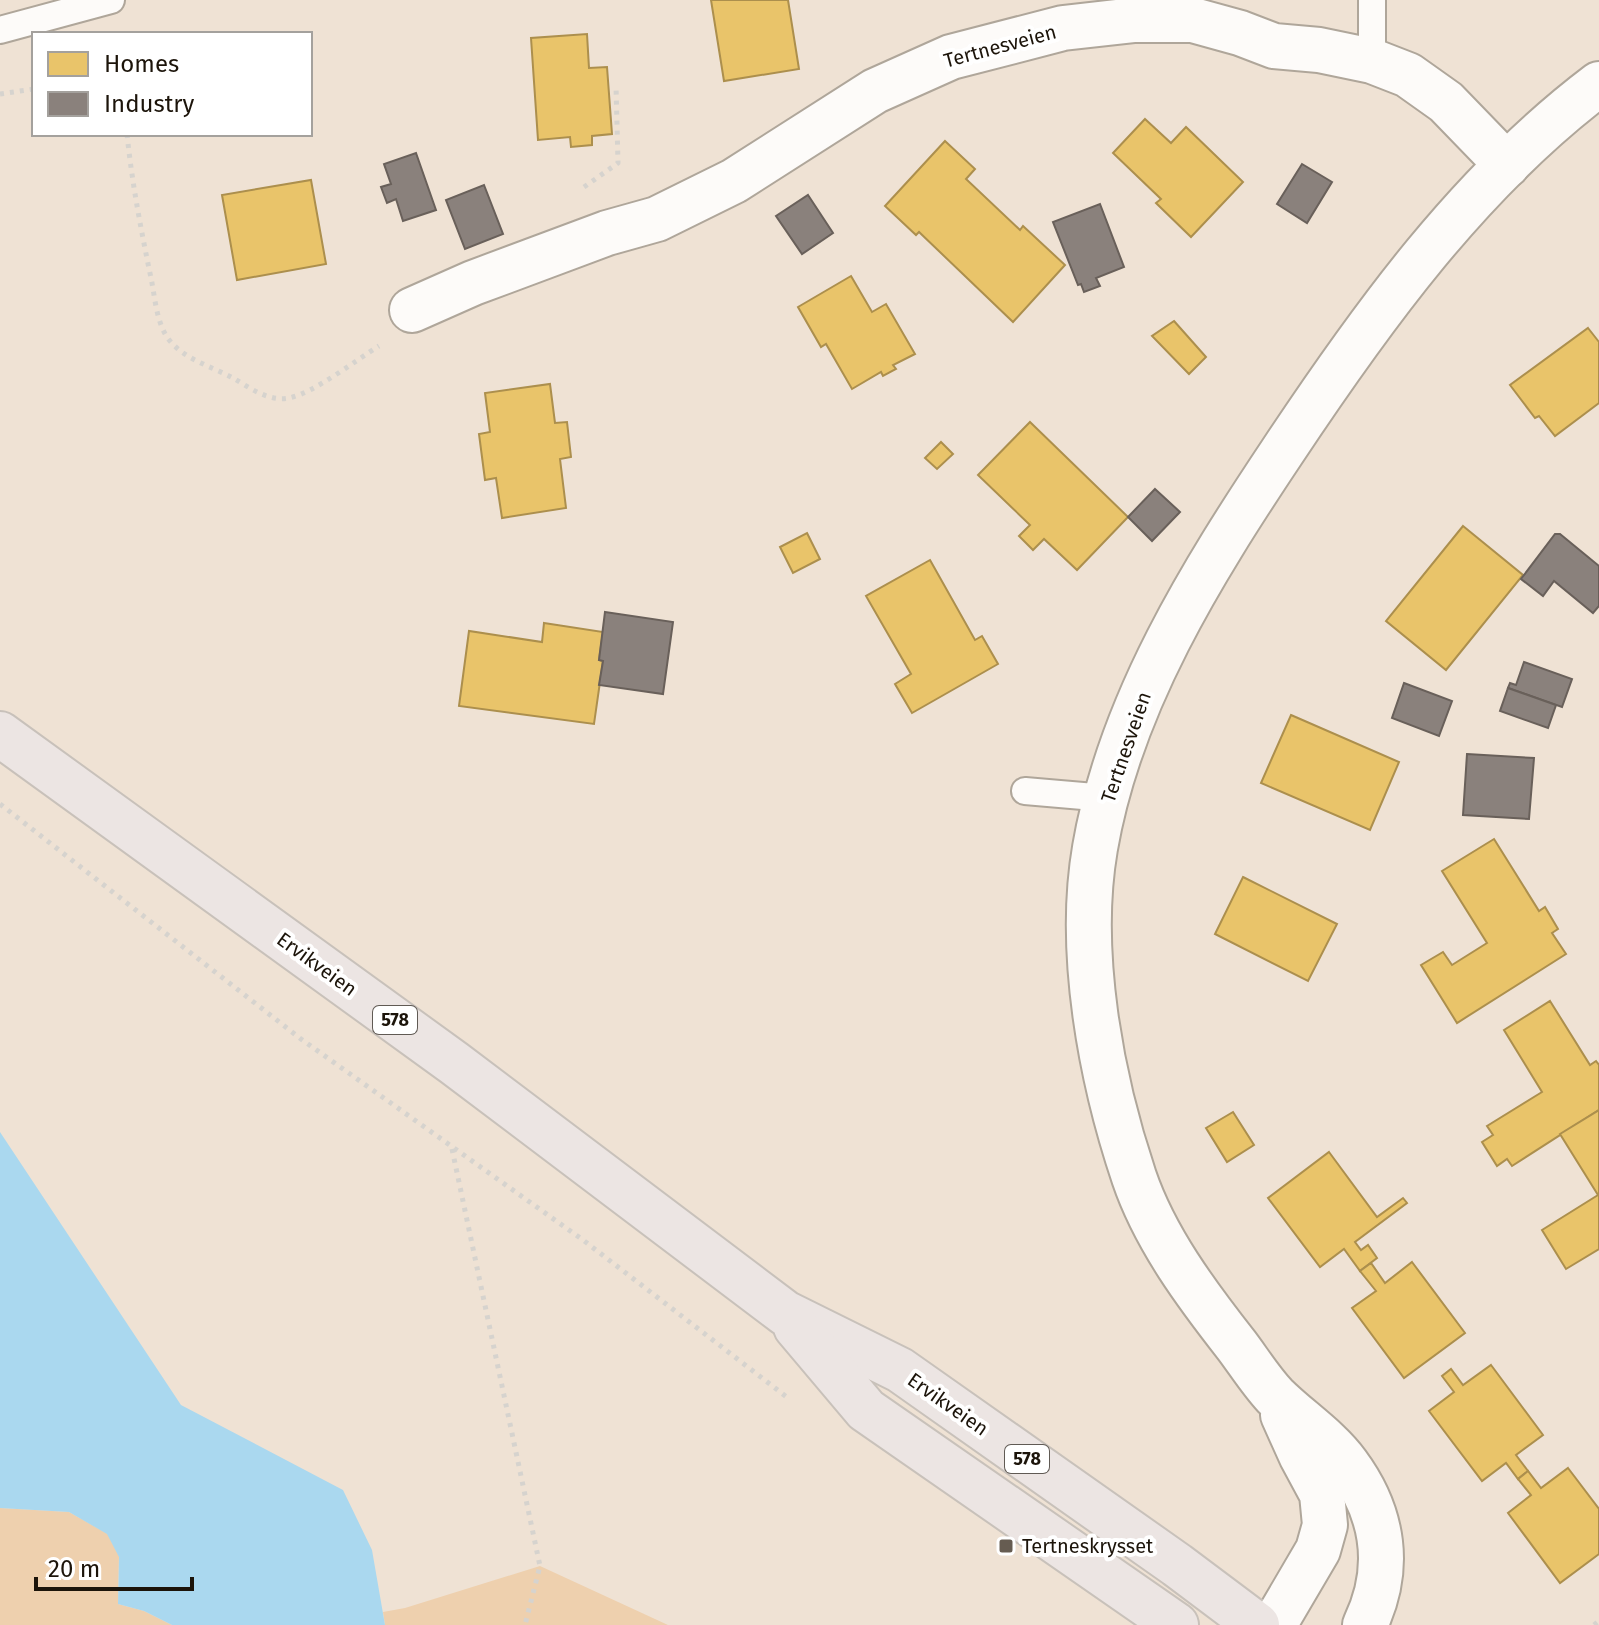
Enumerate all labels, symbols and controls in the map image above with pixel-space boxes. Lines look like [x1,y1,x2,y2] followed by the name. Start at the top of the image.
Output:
[941,19,1059,73] street label: Tertnesveien
[32,32,312,136] legend
[104,50,179,78] text: Homes
[104,90,195,118] text: Industry
[1096,688,1156,806] street label: Tertnesveien
[272,927,362,1001] street label: Ervikveien
[373,1006,417,1034] road number: 578
[903,1368,993,1440] street label: Ervikveien
[1005,1445,1049,1473] road number: 578
[1022,1534,1154,1558] place label: Tertneskrysset
[997,1537,1015,1555] marker: Tertneskrysset
[36,1541,192,1591] scale bar
[48,1555,100,1583] text: 20 m

